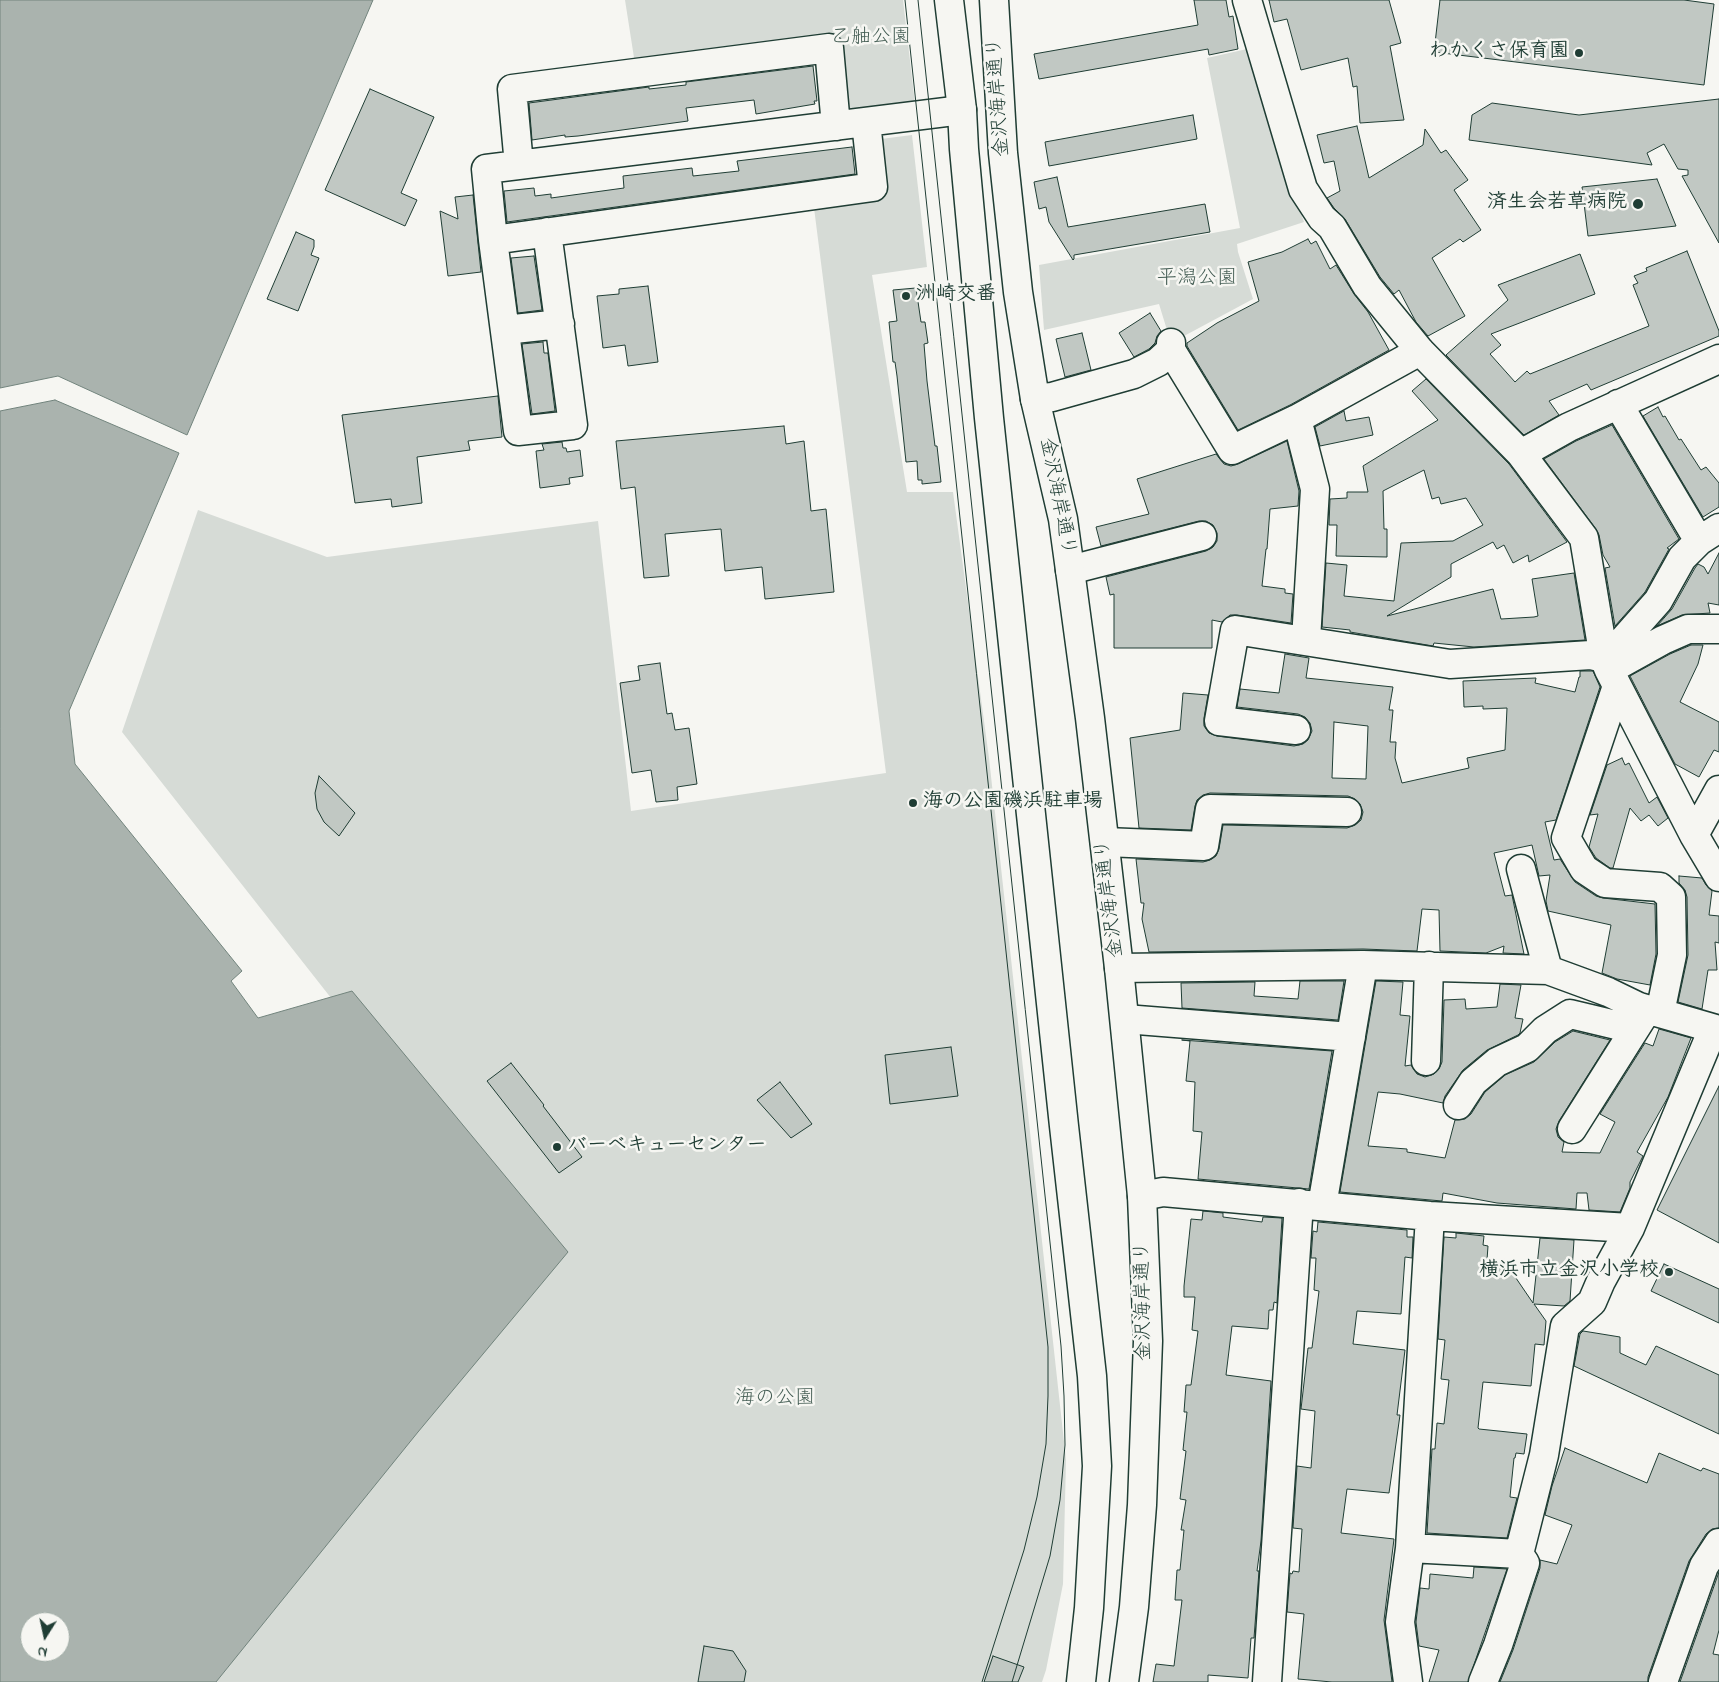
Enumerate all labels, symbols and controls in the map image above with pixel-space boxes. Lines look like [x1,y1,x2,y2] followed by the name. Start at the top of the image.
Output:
[831,27,911,51] park label: 乙舳公園
[984,36,1016,158] street label: 金沢海岸通り
[1429,41,1569,65] place label: わかくさ保育園
[1573,47,1585,59] marker: わかくさ保育園
[1487,192,1627,216] place label: 済生会若草病院
[1631,197,1645,211] marker: 済生会若草病院
[1157,268,1237,292] park label: 平潟公園
[916,284,996,308] place label: 洲崎交番
[900,290,912,302] marker: 洲崎交番
[1033,436,1079,558] street label: 金沢海岸通り
[923,791,1103,815] place label: 海の公園磯浜駐車場
[907,797,919,809] marker: 海の公園磯浜駐車場
[1092,837,1130,959] street label: 金沢海岸通り
[567,1135,767,1159] place label: バーベキューセンター
[551,1141,563,1153] marker: バーベキューセンター
[1132,1241,1158,1361] street label: 金沢海岸通り
[1479,1260,1659,1284] place label: 横浜市立金沢小学校
[1663,1266,1675,1278] marker: 横浜市立金沢小学校
[735,1388,815,1412] park label: 海の公園
[20,1612,70,1662] north arrow
[36,1640,49,1662] text: N

